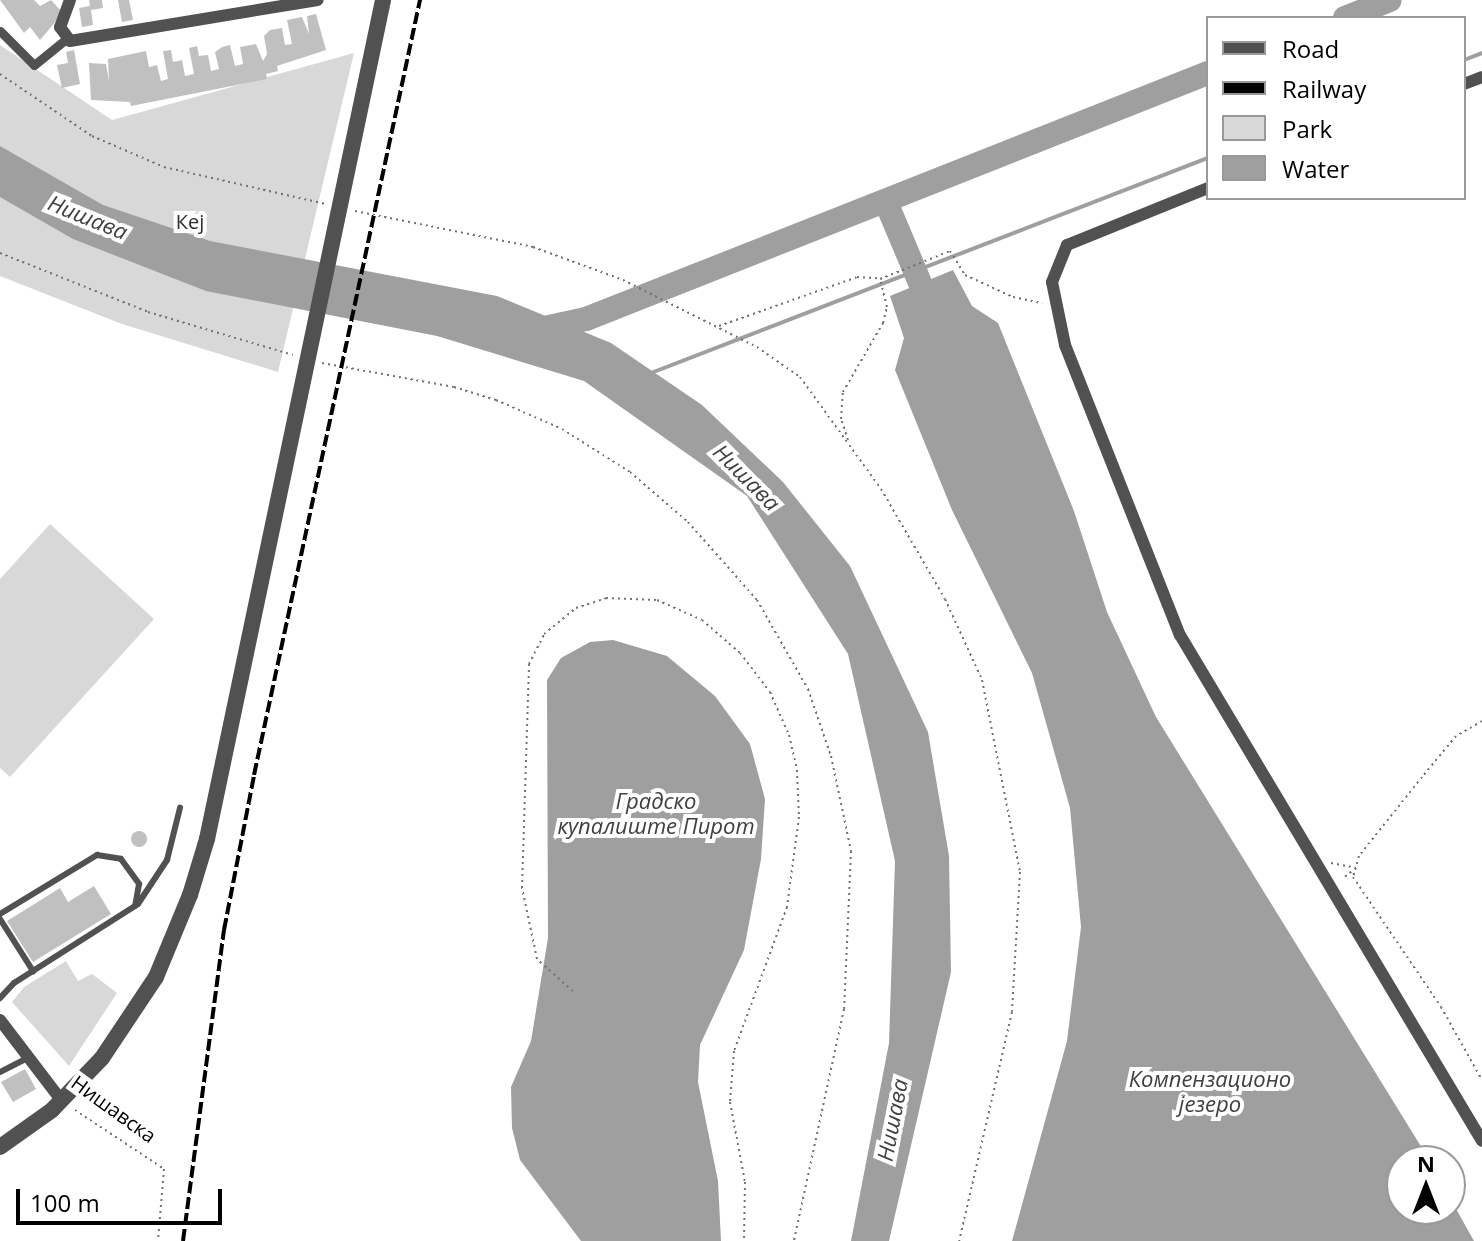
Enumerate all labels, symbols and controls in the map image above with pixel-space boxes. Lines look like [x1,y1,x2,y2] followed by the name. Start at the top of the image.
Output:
[1206,16,1466,200] legend
[1282,32,1339,65] text: Road
[1282,72,1366,105] text: Railway
[1282,112,1332,145] text: Park
[1282,152,1349,185] text: Water
[44,189,132,245] water label: Нишава
[176,209,204,233] park label: Кеј
[708,438,786,516] water label: Нишава
[557,787,755,838] water label: Градско купалиште Пирот
[1129,1065,1291,1116] water label: Компензационо језеро
[67,1070,161,1148] street label: Нишавска
[871,1076,913,1164] water label: Нишава
[1386,1145,1466,1225] north arrow
[1417,1148,1435,1178] text: N
[20,1173,226,1223] scale bar
[30,1186,100,1219] text: 100 m

